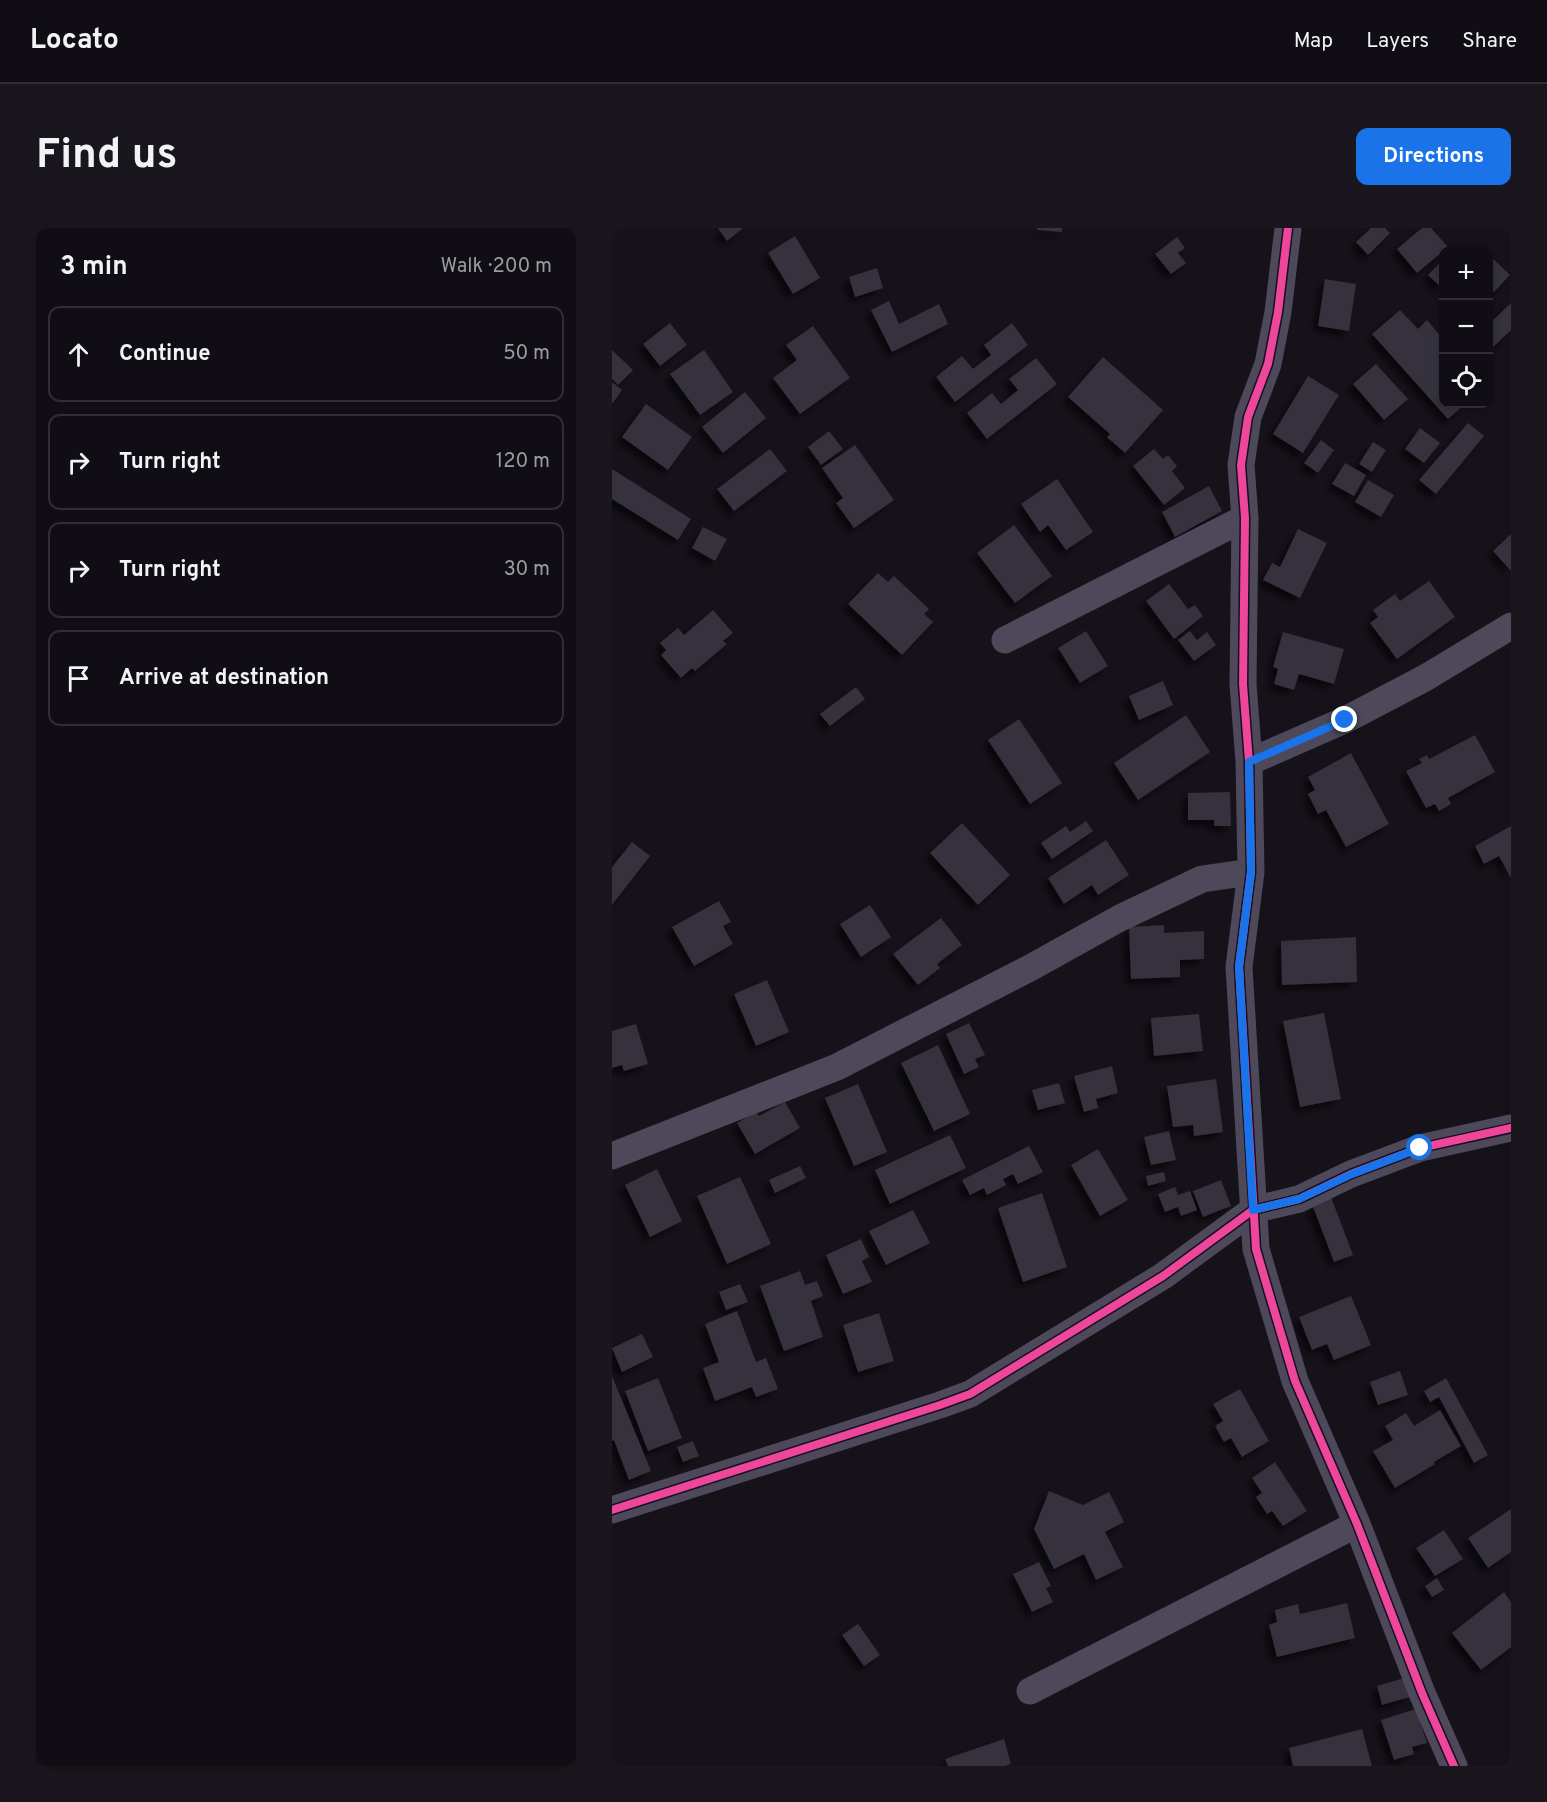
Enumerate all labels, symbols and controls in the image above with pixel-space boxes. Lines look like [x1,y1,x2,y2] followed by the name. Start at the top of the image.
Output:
[30,23,119,59] text: Locato
[1294,28,1333,55] text: Map
[1366,28,1429,55] text: Layers
[1462,28,1517,55] text: Share
[1356,128,1511,185] button: Directions
[36,130,177,183] text: Find us
[1439,246,1493,408] map controls
[1439,246,1493,300] button: +
[60,251,128,284] text: 3 min
[441,254,552,280] text: Walk · 200 m
[1439,300,1493,354] button: −
[62,338,95,371] icon: ahead
[119,341,210,368] text: Continue
[503,341,550,367] text: 50 m
[1439,354,1493,408] button: locate
[62,446,95,479] icon: right
[119,449,221,476] text: Turn right
[496,449,550,475] text: 120 m
[62,554,95,587] icon: right
[119,557,221,584] text: Turn right
[504,557,550,583] text: 30 m
[62,662,95,695] icon: arrive
[119,665,329,692] text: Arrive at destination
[1331,706,1357,732] route end
[1406,1134,1432,1160] route start

